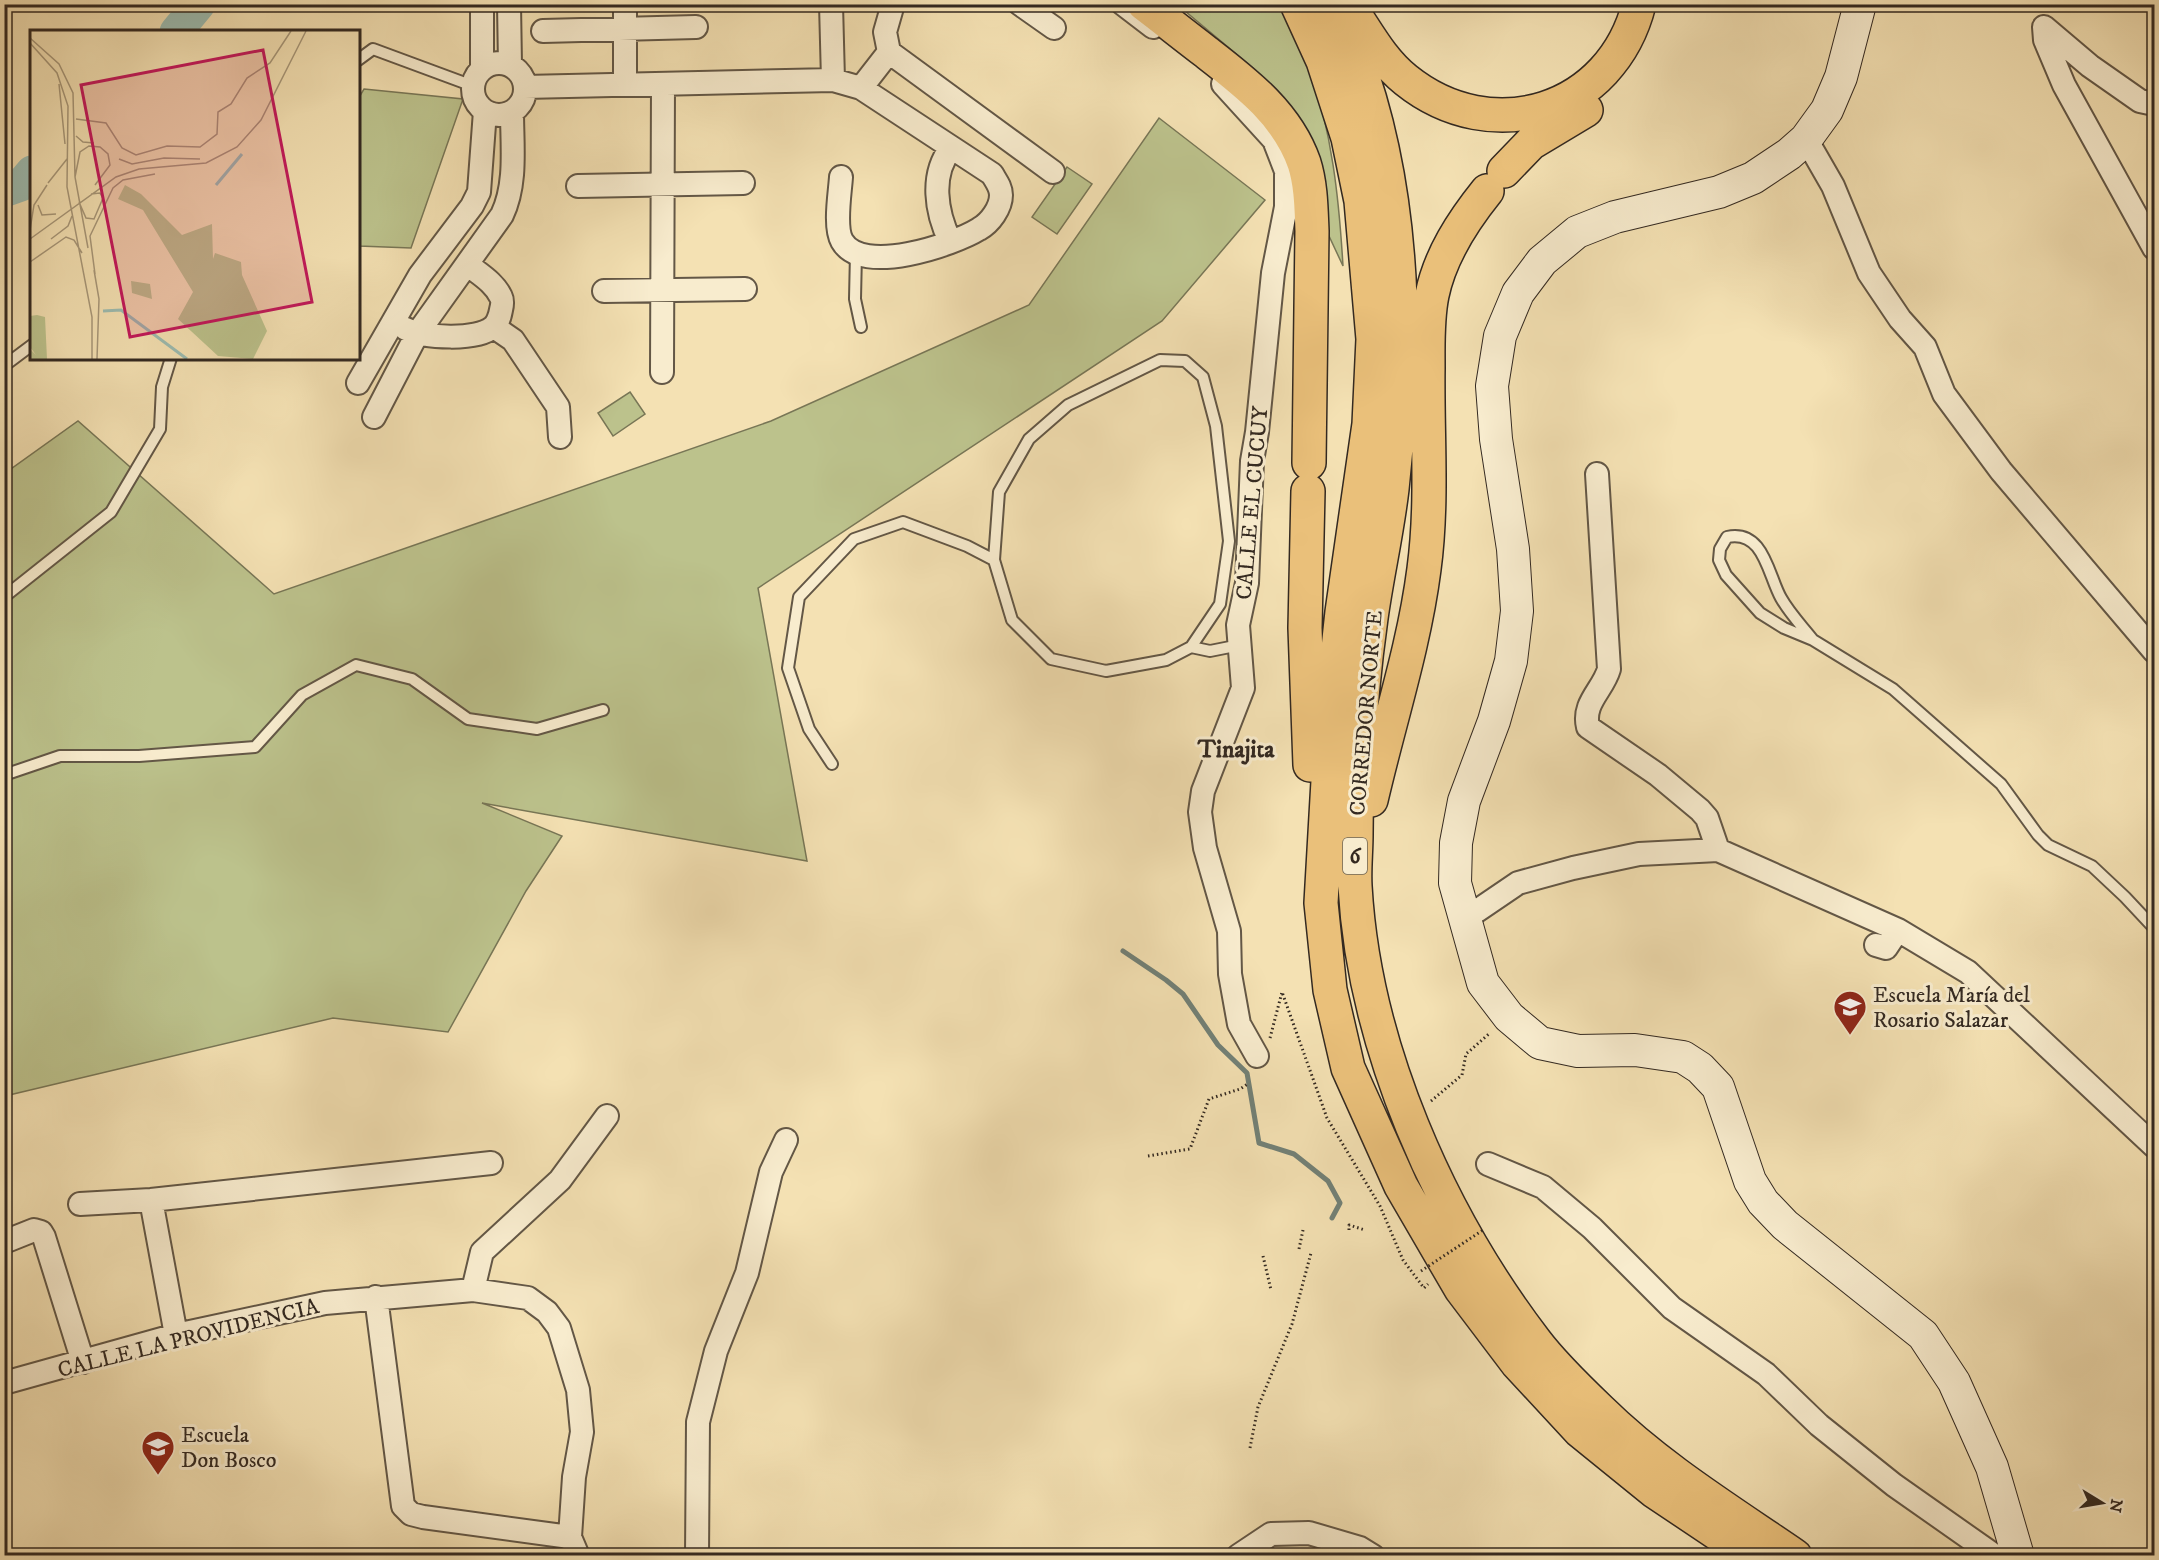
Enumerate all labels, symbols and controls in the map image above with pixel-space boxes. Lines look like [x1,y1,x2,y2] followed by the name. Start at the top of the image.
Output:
[30,30,360,360] inset map
[1231,404,1274,601] street label: CALLE EL CUCUY
[1344,609,1389,817] street label: CORREDOR NORTE
[1197,735,1275,765] district label: Tinajita
[1343,838,1367,874] road number: 6
[1873,982,2030,1034] place label: Escuela María del Rosario Salazar
[1832,989,1868,1036] school or university icon: Escuela María del Rosario Salazar
[55,1293,323,1384] street label: CALLE LA PROVIDENCIA
[181,1422,276,1474] place label: Escuela Don Bosco
[140,1429,176,1476] school or university icon: Escuela Don Bosco
[2072,1473,2132,1533] north arrow
[2105,1497,2127,1514] text: N

